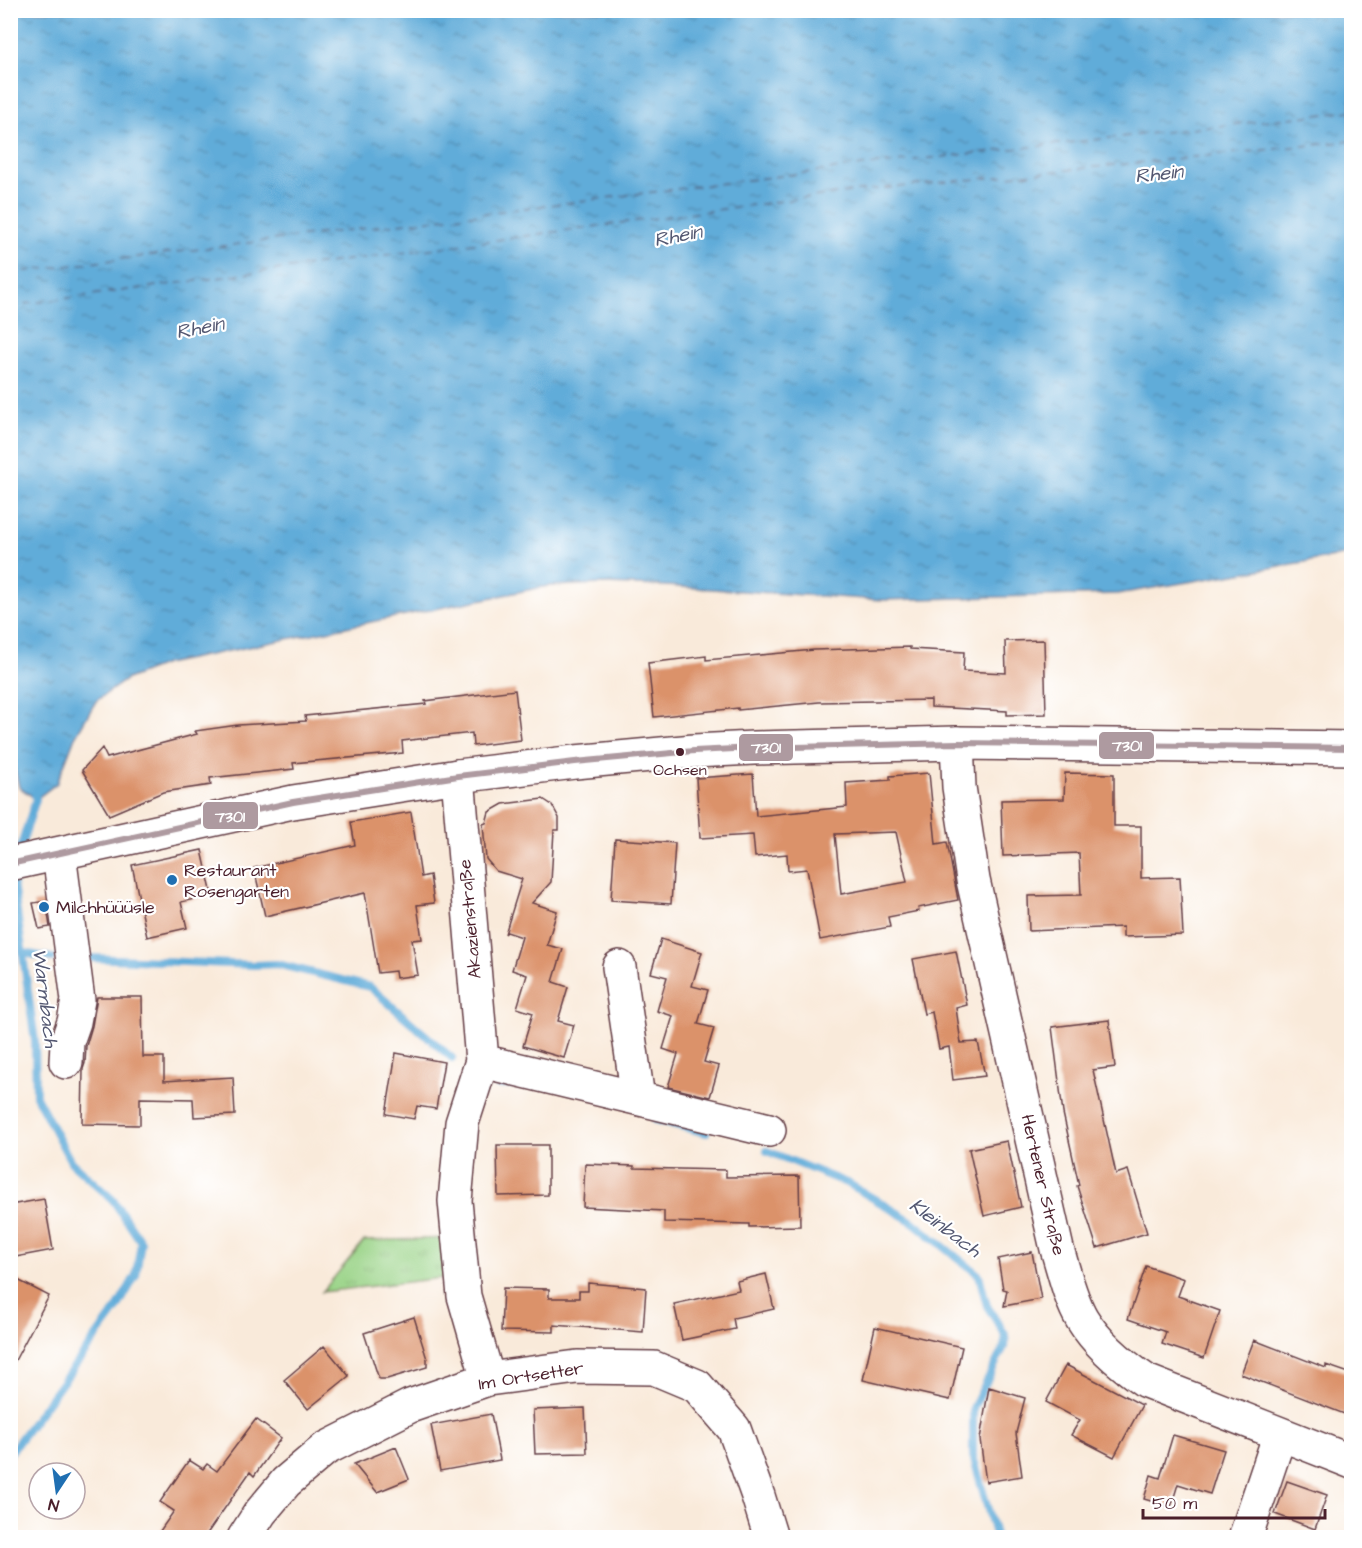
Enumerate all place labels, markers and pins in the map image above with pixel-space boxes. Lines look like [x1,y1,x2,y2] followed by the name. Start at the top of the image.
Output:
[674,746,686,758] marker: Ochsen
[653,759,707,781] place label: Ochsen
[184,858,289,905] place label: Restaurant Rosengarten
[165,873,179,887] marker: Restaurant Rosengarten
[56,895,155,920] place label: Milchhüüüsle
[37,900,51,914] marker: Milchhüüüsle

